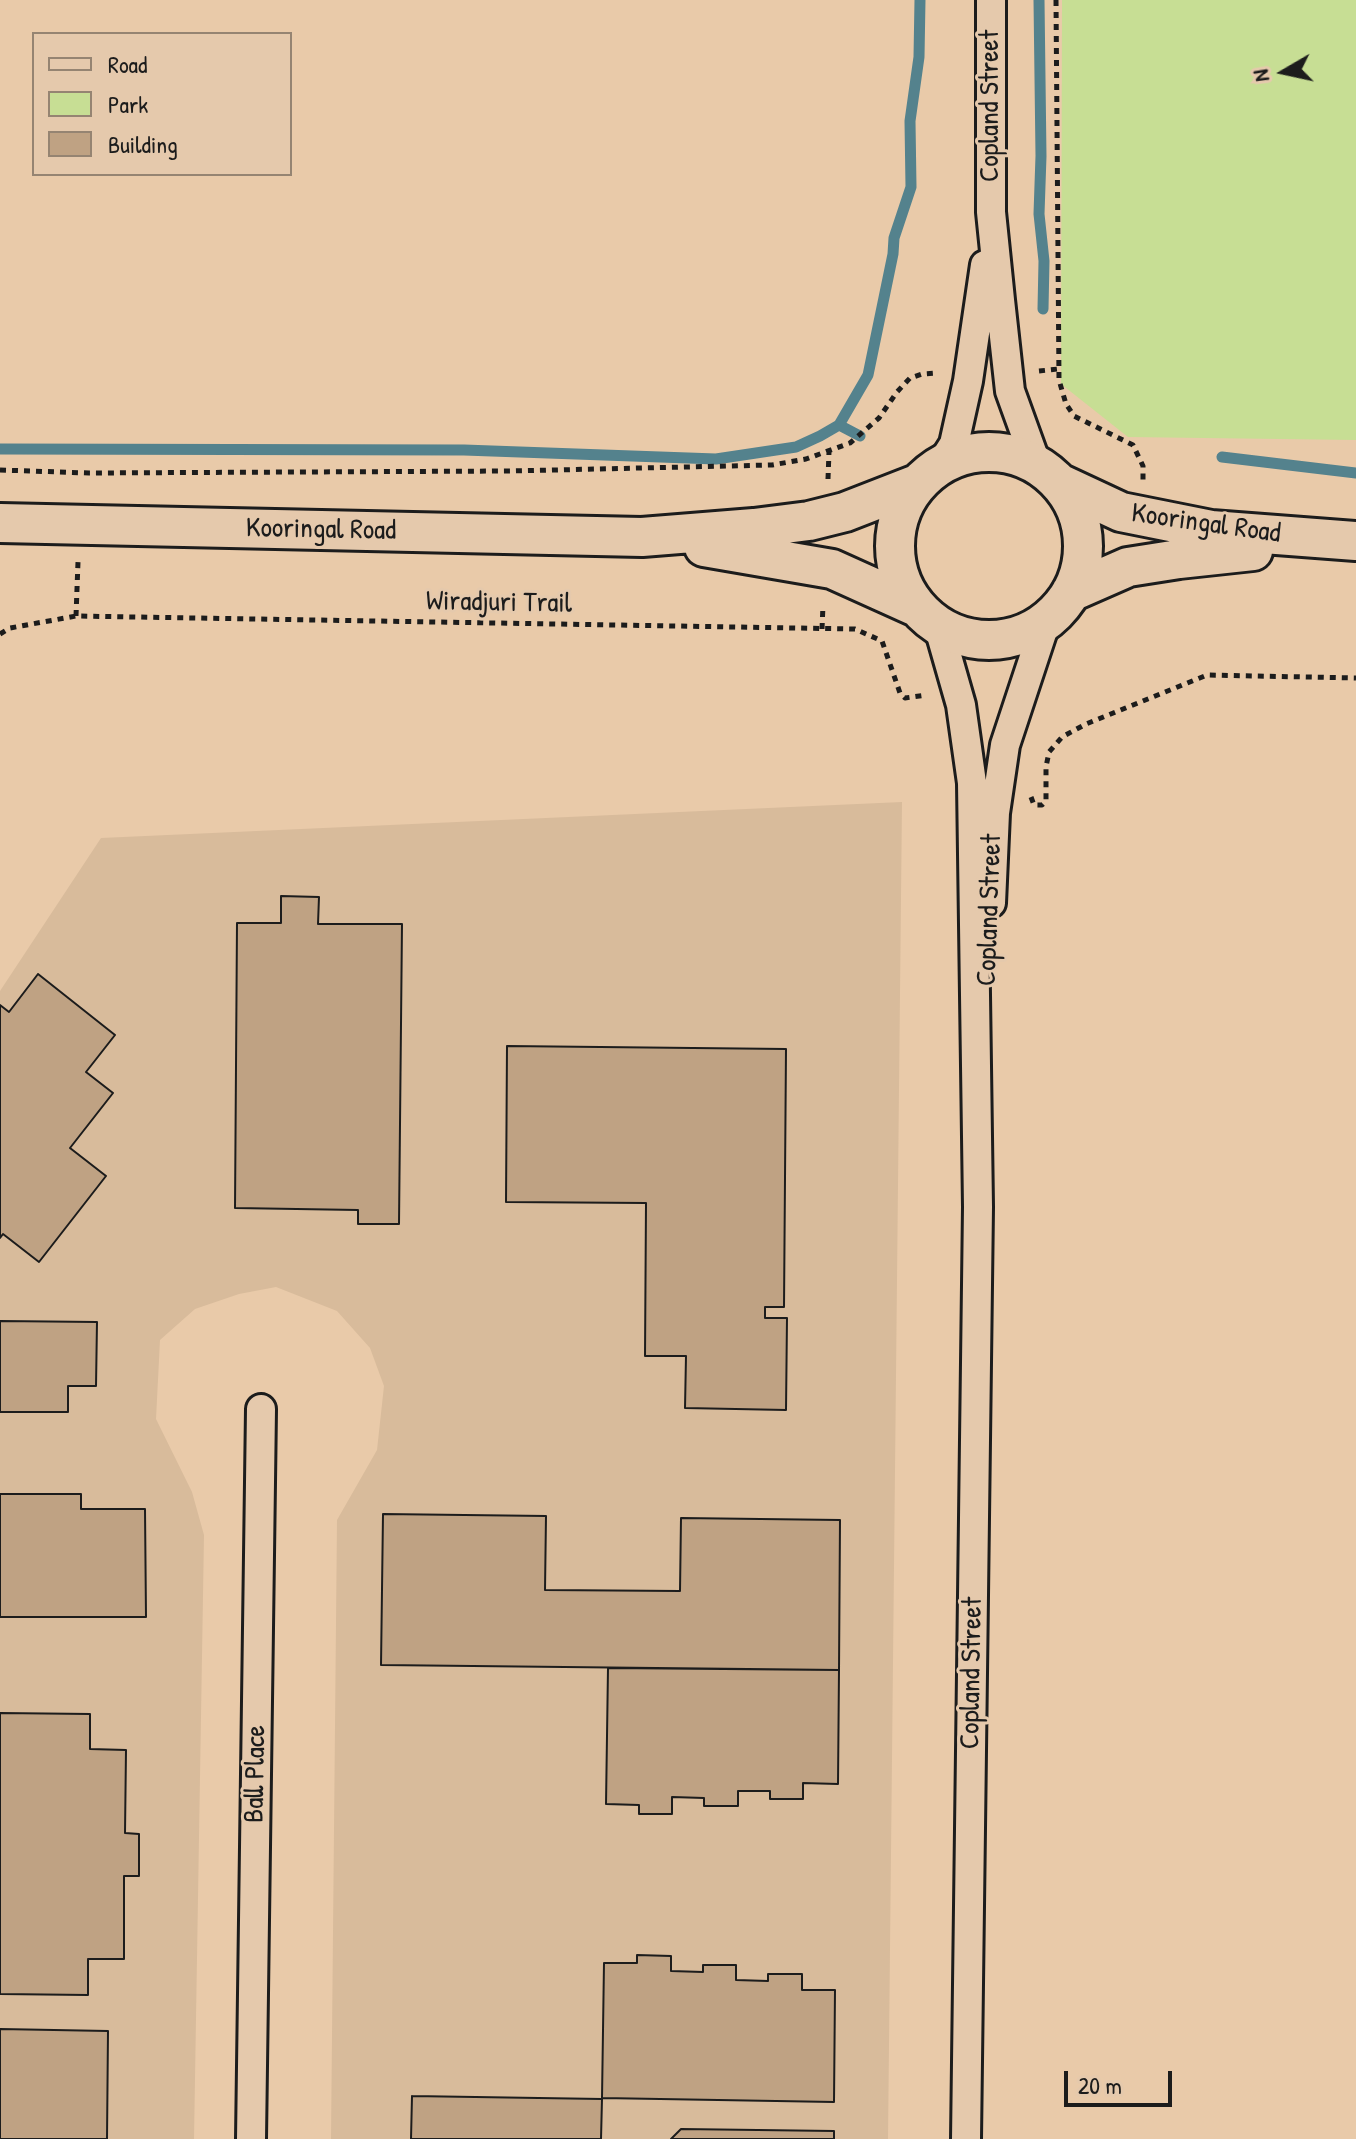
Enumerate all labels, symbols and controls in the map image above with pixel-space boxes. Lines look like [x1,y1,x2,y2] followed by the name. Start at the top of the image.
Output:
[974,30,1008,182] street label: Copland Street
[32,32,292,176] legend
[1244,32,1324,112] north arrow
[108,48,147,80] text: Road
[1245,68,1276,84] text: N
[108,88,148,120] text: Park
[108,128,178,160] text: Building
[1129,497,1283,551] street label: Kooringal Road
[246,512,396,548] street label: Kooringal Road
[426,585,572,621] street label: Wiradjuri Trail
[971,833,1009,987] street label: Copland Street
[954,1597,990,1749] street label: Copland Street
[238,1725,274,1823] street label: Ball Place
[1068,2055,1176,2105] scale bar
[1078,2069,1122,2101] text: 20 m

